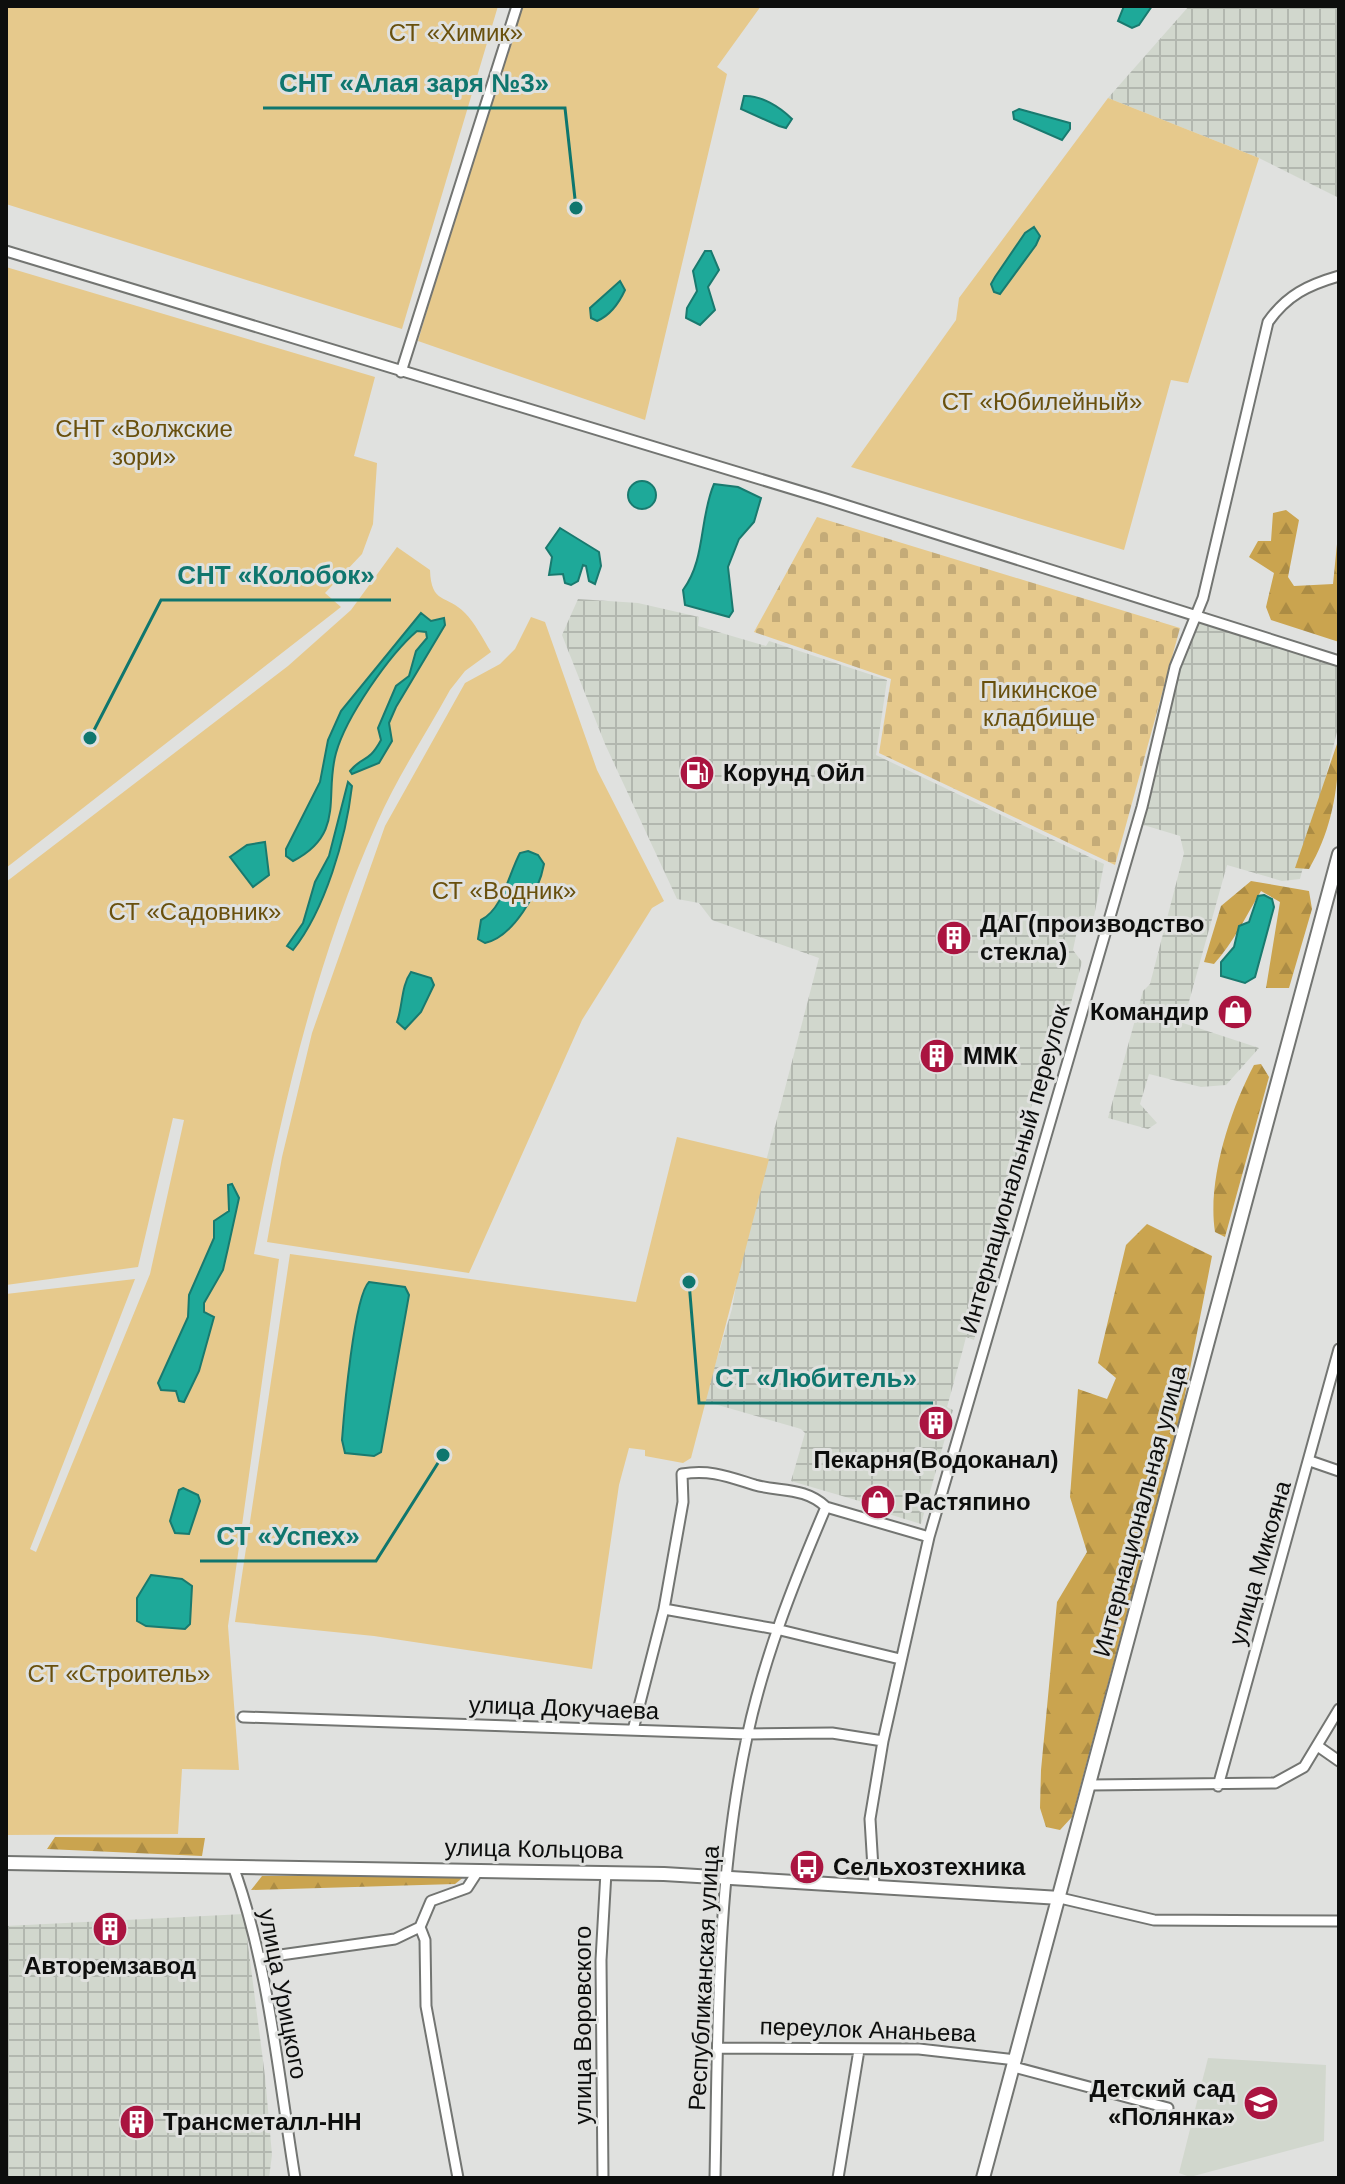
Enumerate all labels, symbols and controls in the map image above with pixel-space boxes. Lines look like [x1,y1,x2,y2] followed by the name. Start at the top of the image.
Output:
[389,19,523,46] park label: СТ «Химик»
[263,58,565,108] callout: СНТ «Алая заря №3»
[279,68,549,98] text: СНТ «Алая заря №3»
[942,388,1142,415] park label: СТ «Юбилейный»
[55,415,233,470] park label: СНТ «Волжские зори»
[161,550,391,600] callout: СНТ «Колобок»
[177,560,375,590] text: СНТ «Колобок»
[980,676,1098,731] park label: Пикинское кладбище
[678,754,716,792] fuel station icon: Корунд Ойл
[723,759,865,786] place label: Корунд Ойл
[432,877,576,904] park label: СТ «Водник»
[109,898,281,925] park label: СТ «Садовник»
[980,910,1204,965] place label: ДАГ(производство стекла)
[935,919,973,957] building icon: ДАГ(производство стекла)
[1216,993,1254,1031] shop icon: Командир
[1090,998,1209,1025] place label: Командир
[955,1001,1075,1337] street label: Интернациональный переулок
[918,1037,956,1075] building icon: ММК
[963,1042,1018,1069] place label: ММК
[699,1353,933,1403] callout: СТ «Любитель»
[1088,1362,1192,1659] street label: Интернациональная улица
[715,1363,917,1393] text: СТ «Любитель»
[917,1404,955,1442] building icon: Пекарня(Водоканал)
[813,1446,1059,1473] place label: Пекарня(Водоканал)
[1223,1477,1296,1648] street label: улица Микояна
[859,1483,897,1521] shop icon: Растяпино
[904,1488,1031,1515] place label: Растяпино
[200,1511,376,1561] callout: СТ «Успех»
[216,1521,360,1551] text: СТ «Успех»
[28,1660,210,1687] park label: СТ «Строитель»
[468,1691,660,1724] street label: улица Докучаева
[444,1833,624,1864] street label: улица Кольцова
[683,1844,724,2111] street label: Республиканская улица
[788,1848,826,1886] bus stop icon: Сельхозтехника
[833,1853,1026,1880] place label: Сельхозтехника
[254,1906,313,2081] street label: улица Урицкого
[91,1910,129,1948] building icon: Авторемзавод
[569,1926,596,2124] street label: улица Воровского
[24,1952,196,1979] place label: Авторемзавод
[759,2012,977,2047] street label: переулок Ананьева
[1089,2075,1235,2130] place label: Детский сад «Полянка»
[1242,2084,1280,2122] school or university icon: Детский сад «Полянка»
[118,2103,156,2141] building icon: Трансметалл-НН
[163,2108,362,2135] place label: Трансметалл-НН

